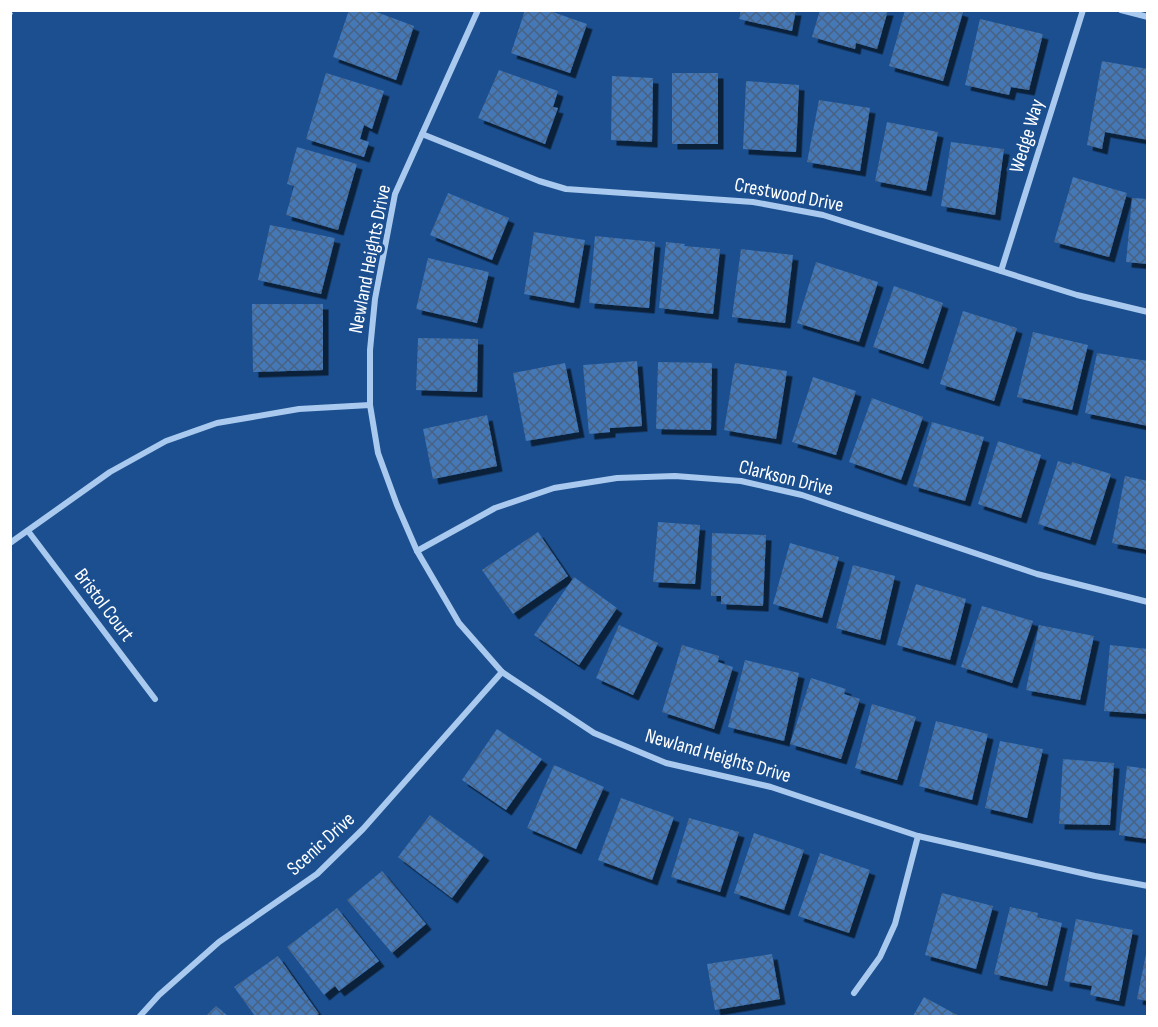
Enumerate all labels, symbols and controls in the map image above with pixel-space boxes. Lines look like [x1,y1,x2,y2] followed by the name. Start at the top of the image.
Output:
[1004,96,1050,176] street label: Wedge Way
[732,173,846,217] street label: Crestwood Drive
[344,183,396,335] street label: Newland Heights Drive
[736,455,836,501] street label: Clarkson Drive
[69,564,139,646] street label: Bristol Court
[642,724,794,788] street label: Newland Heights Drive
[282,807,360,881] street label: Scenic Drive

